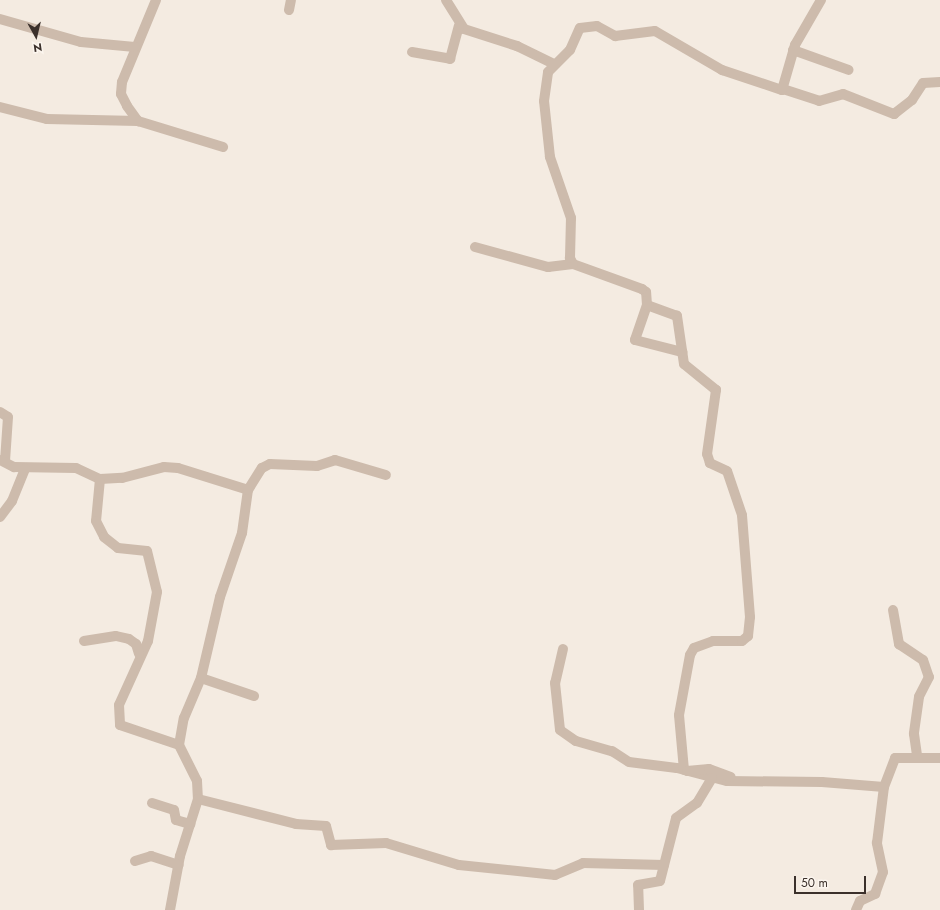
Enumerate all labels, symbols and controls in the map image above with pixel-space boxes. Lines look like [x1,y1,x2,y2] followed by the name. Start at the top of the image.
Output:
[16,16,56,56] north arrow
[32,39,43,56] text: N
[796,868,868,894] scale bar
[801,874,828,892] text: 50 m

